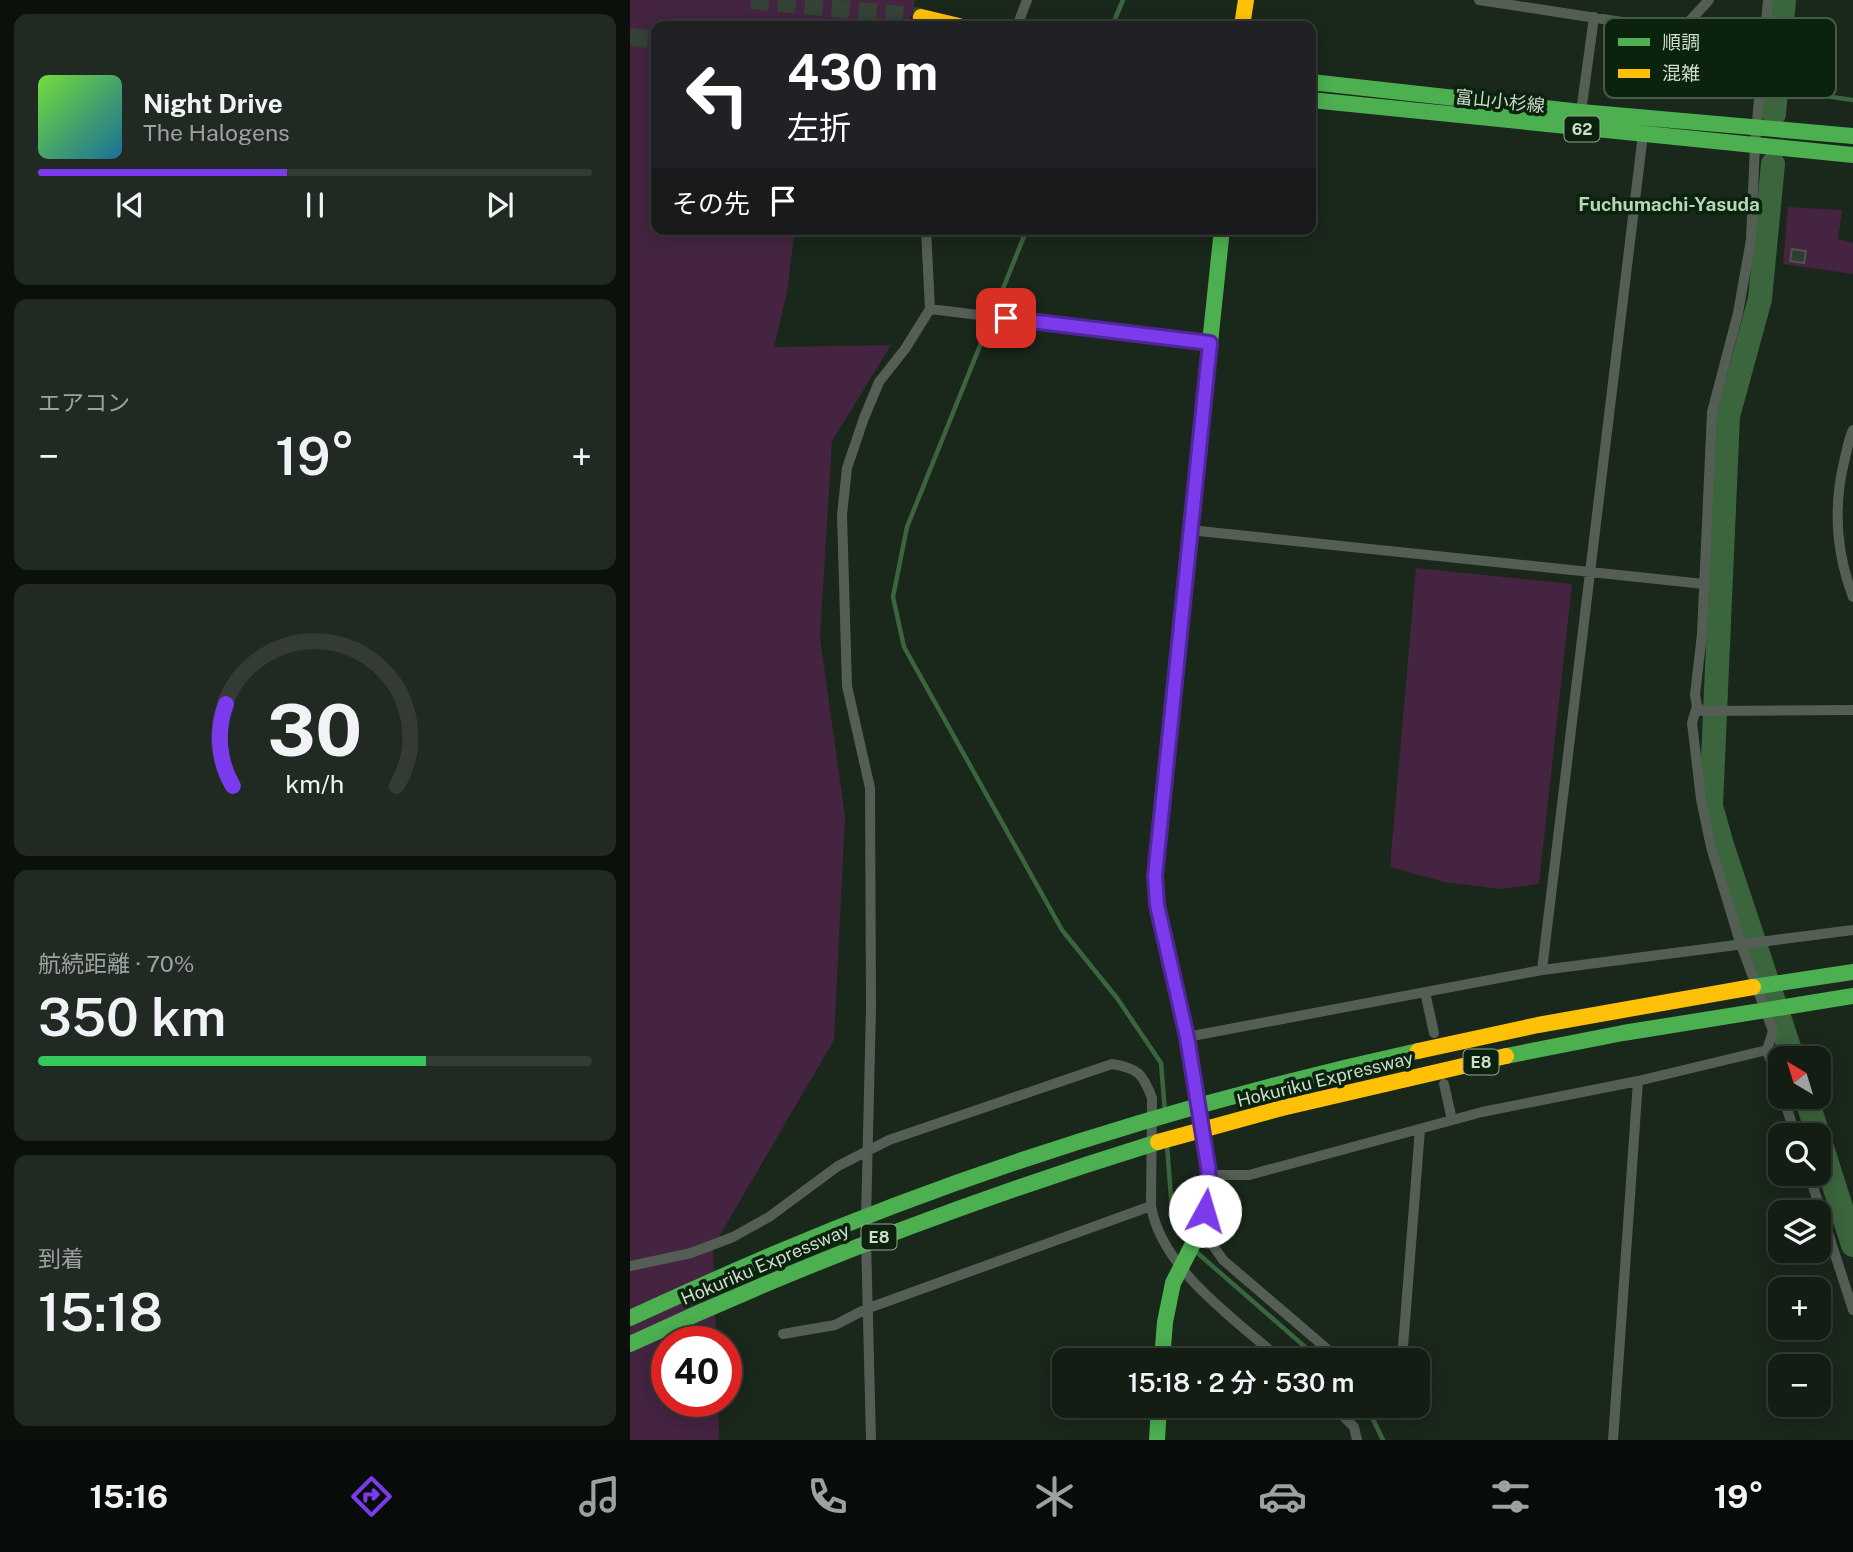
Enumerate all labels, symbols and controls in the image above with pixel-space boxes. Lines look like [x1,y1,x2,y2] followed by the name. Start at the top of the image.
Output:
[1604,18,1836,98] legend
[1662,31,1700,53] text: 順調
[787,43,938,101] text: 430 m
[672,49,763,140] icon: left
[1662,62,1700,84] text: 混雑
[1454,86,1546,116] street label: 富山小杉線
[143,88,283,119] text: Night Drive
[787,109,851,146] text: 左折
[1564,116,1600,141] road number: 62
[143,119,290,146] text: The Halogens
[764,182,802,220] icon: arrive
[111,186,149,224] icon: previous
[296,186,334,224] icon: pause
[481,186,519,224] icon: next
[672,188,750,219] text: その先
[1578,193,1760,215] district label: Fuchumachi-Yasuda
[976,288,1036,348] pin
[987,299,1025,337] icon: arrive
[38,389,130,416] text: エアコン
[275,426,355,487] text: 19°
[38,434,59,479] text: −
[571,434,592,479] text: +
[267,687,363,772] text: 30
[286,769,344,799] text: km/h
[38,950,195,977] text: 航続距離 · 70%
[38,987,226,1048] text: 350 km
[1768,1046,1830,1110] north arrow
[1768,1046,1831,1417] map controls
[1235,1047,1416,1111] street label: Hokuriku Expressway
[1464,1050,1498,1074] road number: E8
[1768,1123,1831,1186] button: search
[1168,1174,1242,1248] position arrow
[1768,1200,1831,1263] button: layers
[678,1219,853,1309] street label: Hokuriku Expressway
[862,1224,896,1250] road number: E8
[38,1245,84,1272] text: 到着
[1768,1277,1831,1340] button: +
[38,1282,163,1343] text: 15:18
[651,1326,742,1417] speed limit sign: 40
[1768,1354,1831,1417] button: −
[1128,1367,1354,1398] text: 15:18 · 2 分 · 530 m
[347,1472,396,1521] icon: directions
[575,1472,624,1521] icon: music
[803,1472,852,1521] icon: phone
[1030,1472,1079,1521] icon: climate
[1258,1472,1307,1521] icon: car
[1486,1472,1535,1521] icon: filters
[89,1478,168,1515] text: 15:16
[1714,1478,1764,1515] text: 19°

